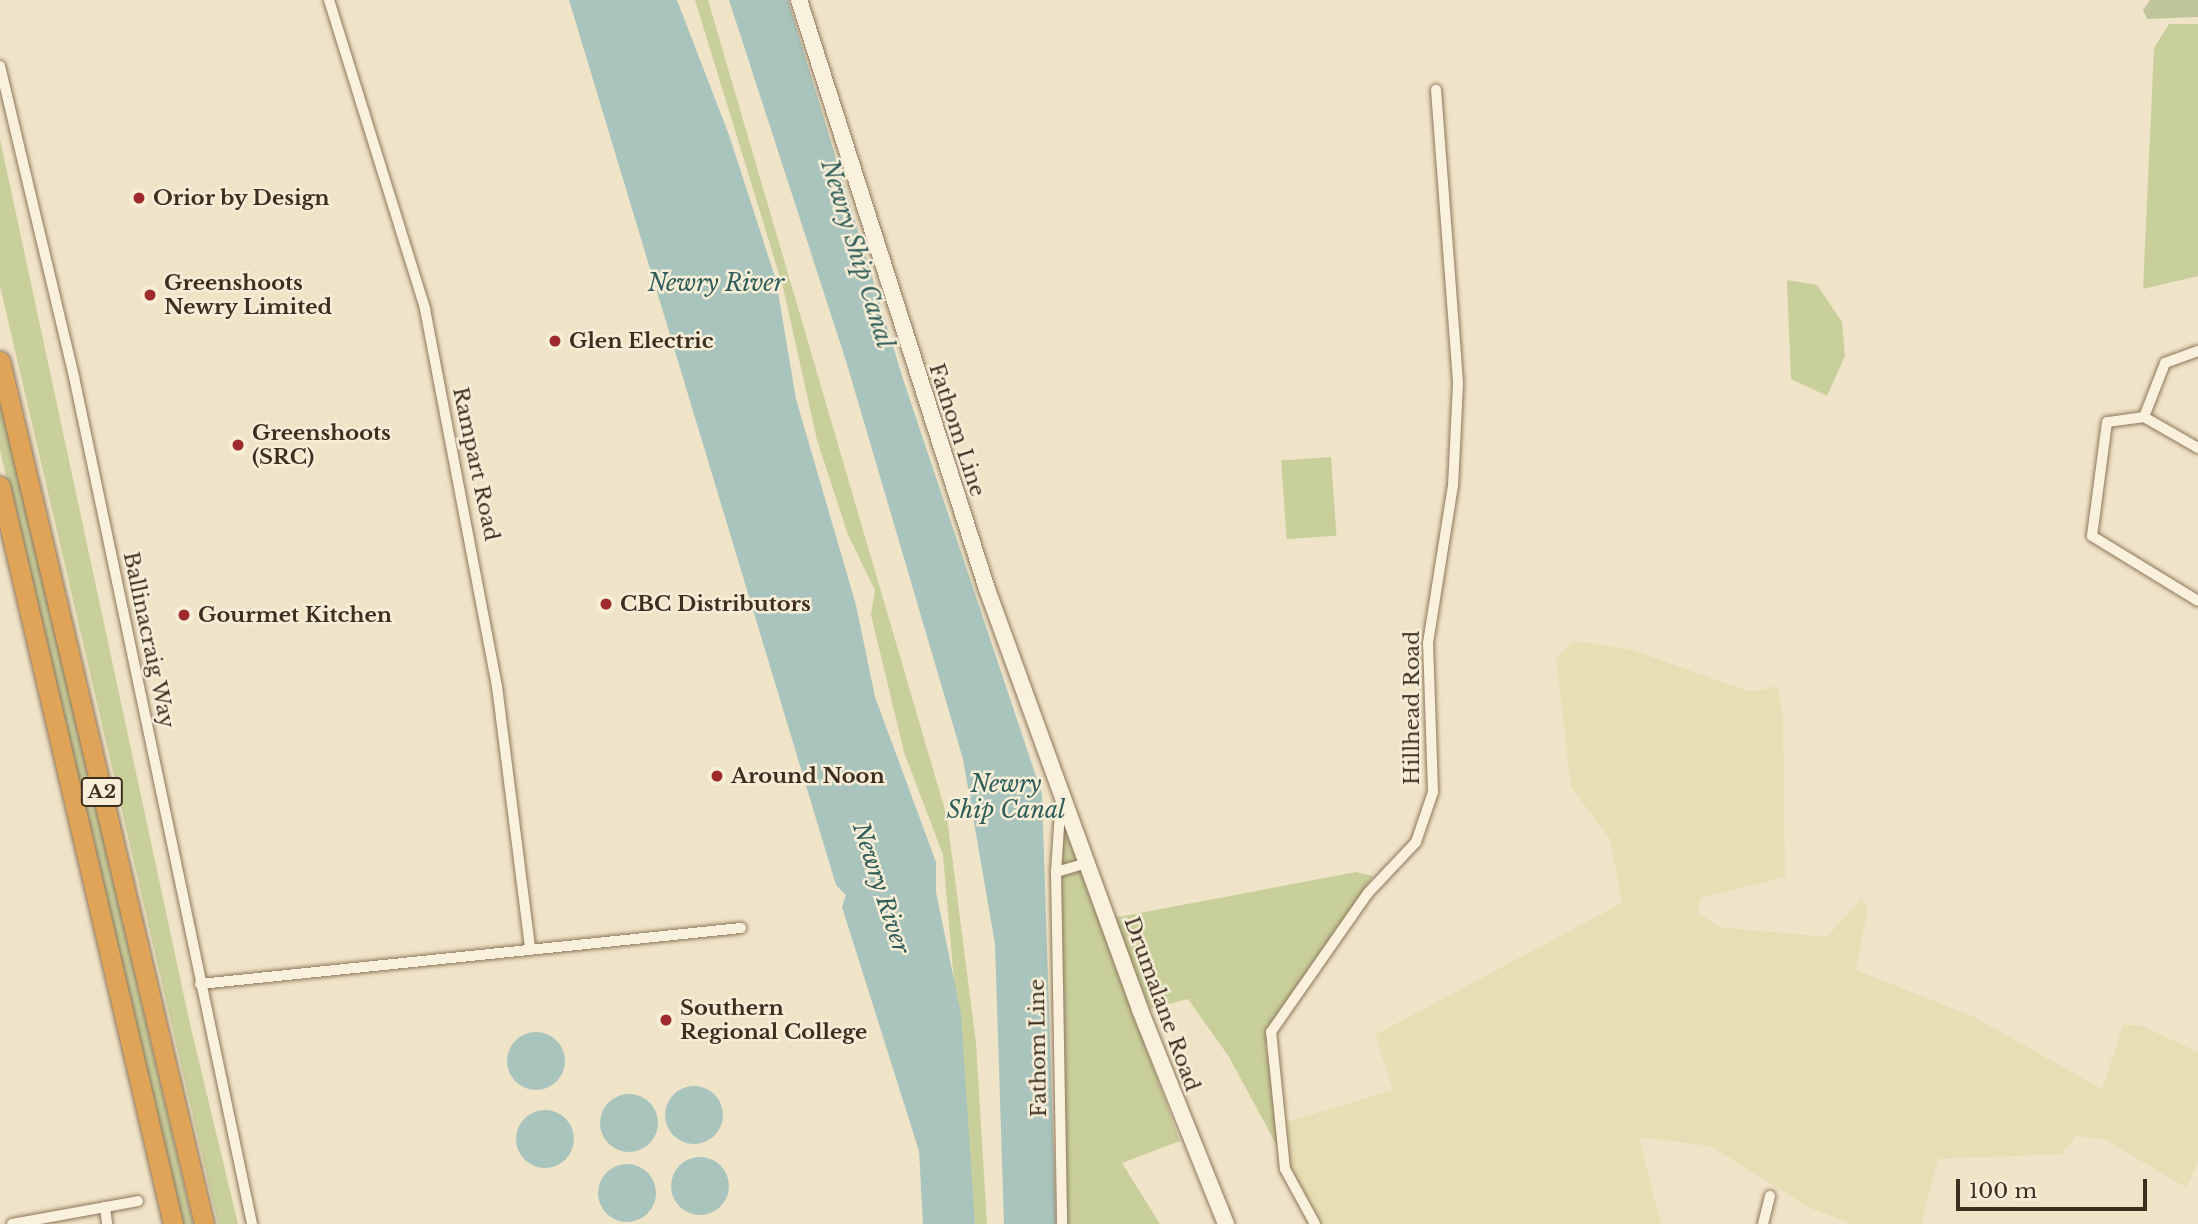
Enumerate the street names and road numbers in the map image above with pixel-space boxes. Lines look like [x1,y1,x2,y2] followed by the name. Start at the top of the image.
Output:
[924,360,990,500] street label: Fathom Line
[447,385,505,543] street label: Rampart Road
[118,549,180,731] street label: Ballinacraig Way
[1399,631,1425,785] street label: Hillhead Road
[79,776,125,807] road number: A2
[1119,913,1205,1095] street label: Drumalane Road
[1024,979,1052,1117] street label: Fathom Line

